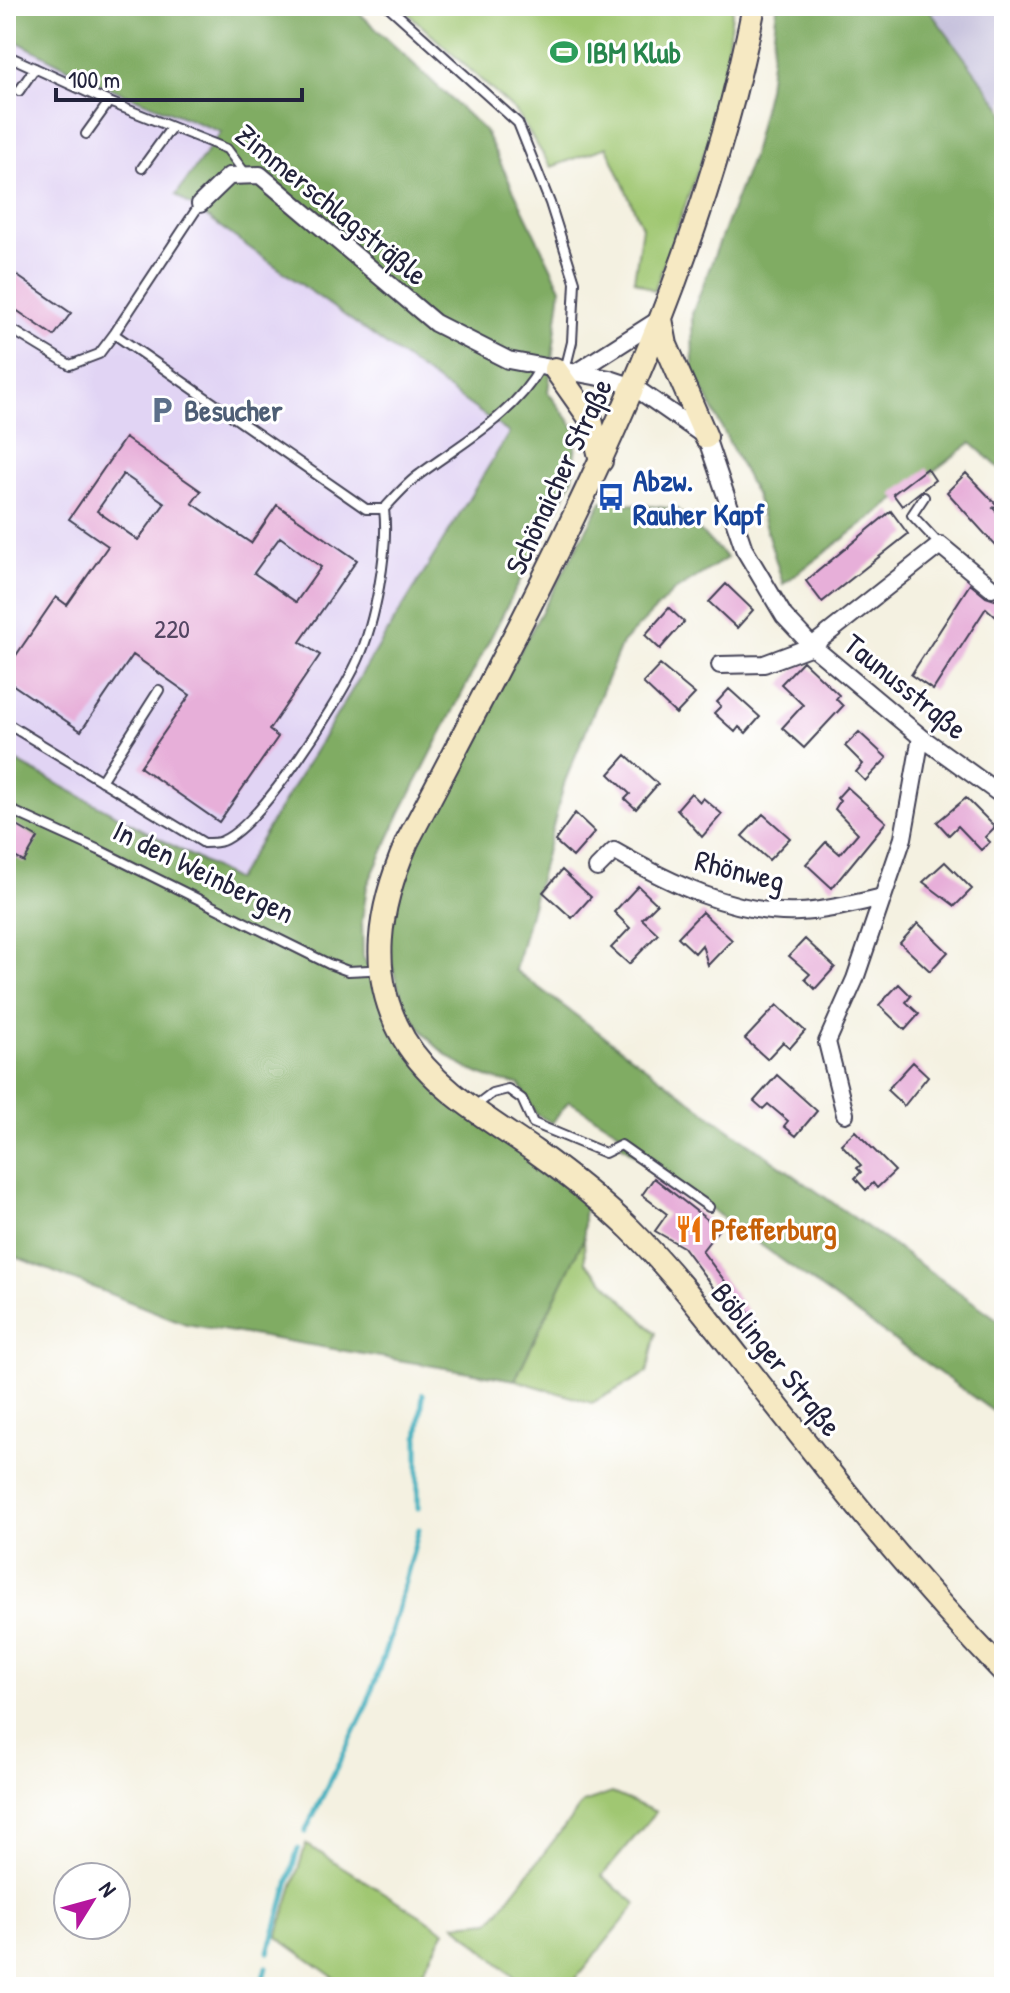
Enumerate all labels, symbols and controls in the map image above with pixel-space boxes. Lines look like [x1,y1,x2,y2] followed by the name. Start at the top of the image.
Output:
[586,32,681,72] place label: IBM Klub
[549,37,579,67] sports icon: IBM Klub
[56,52,302,102] scale bar
[68,63,120,95] text: 100 m
[228,114,436,294] street label: Zimmerschlagsträßle
[495,371,621,581] street label: Schönaicher Straße
[184,390,283,430] place label: Besucher
[147,395,177,425] parking icon: Besucher
[633,460,766,535] place label: Abzw. Rauher Kapf
[596,482,626,512] bus stop icon: Abzw. Rauher Kapf
[154,611,190,646] house number: 220
[836,624,976,748] street label: Taunusstraße
[107,810,301,932] street label: In den Weinbergen
[691,840,789,900] street label: Rhönweg
[711,1209,837,1250] place label: Pfefferburg
[674,1214,704,1244] restaurant icon: Pfefferburg
[703,1274,851,1444] street label: Böblinger Straße
[52,1861,132,1941] north arrow
[92,1875,124,1903] text: N

